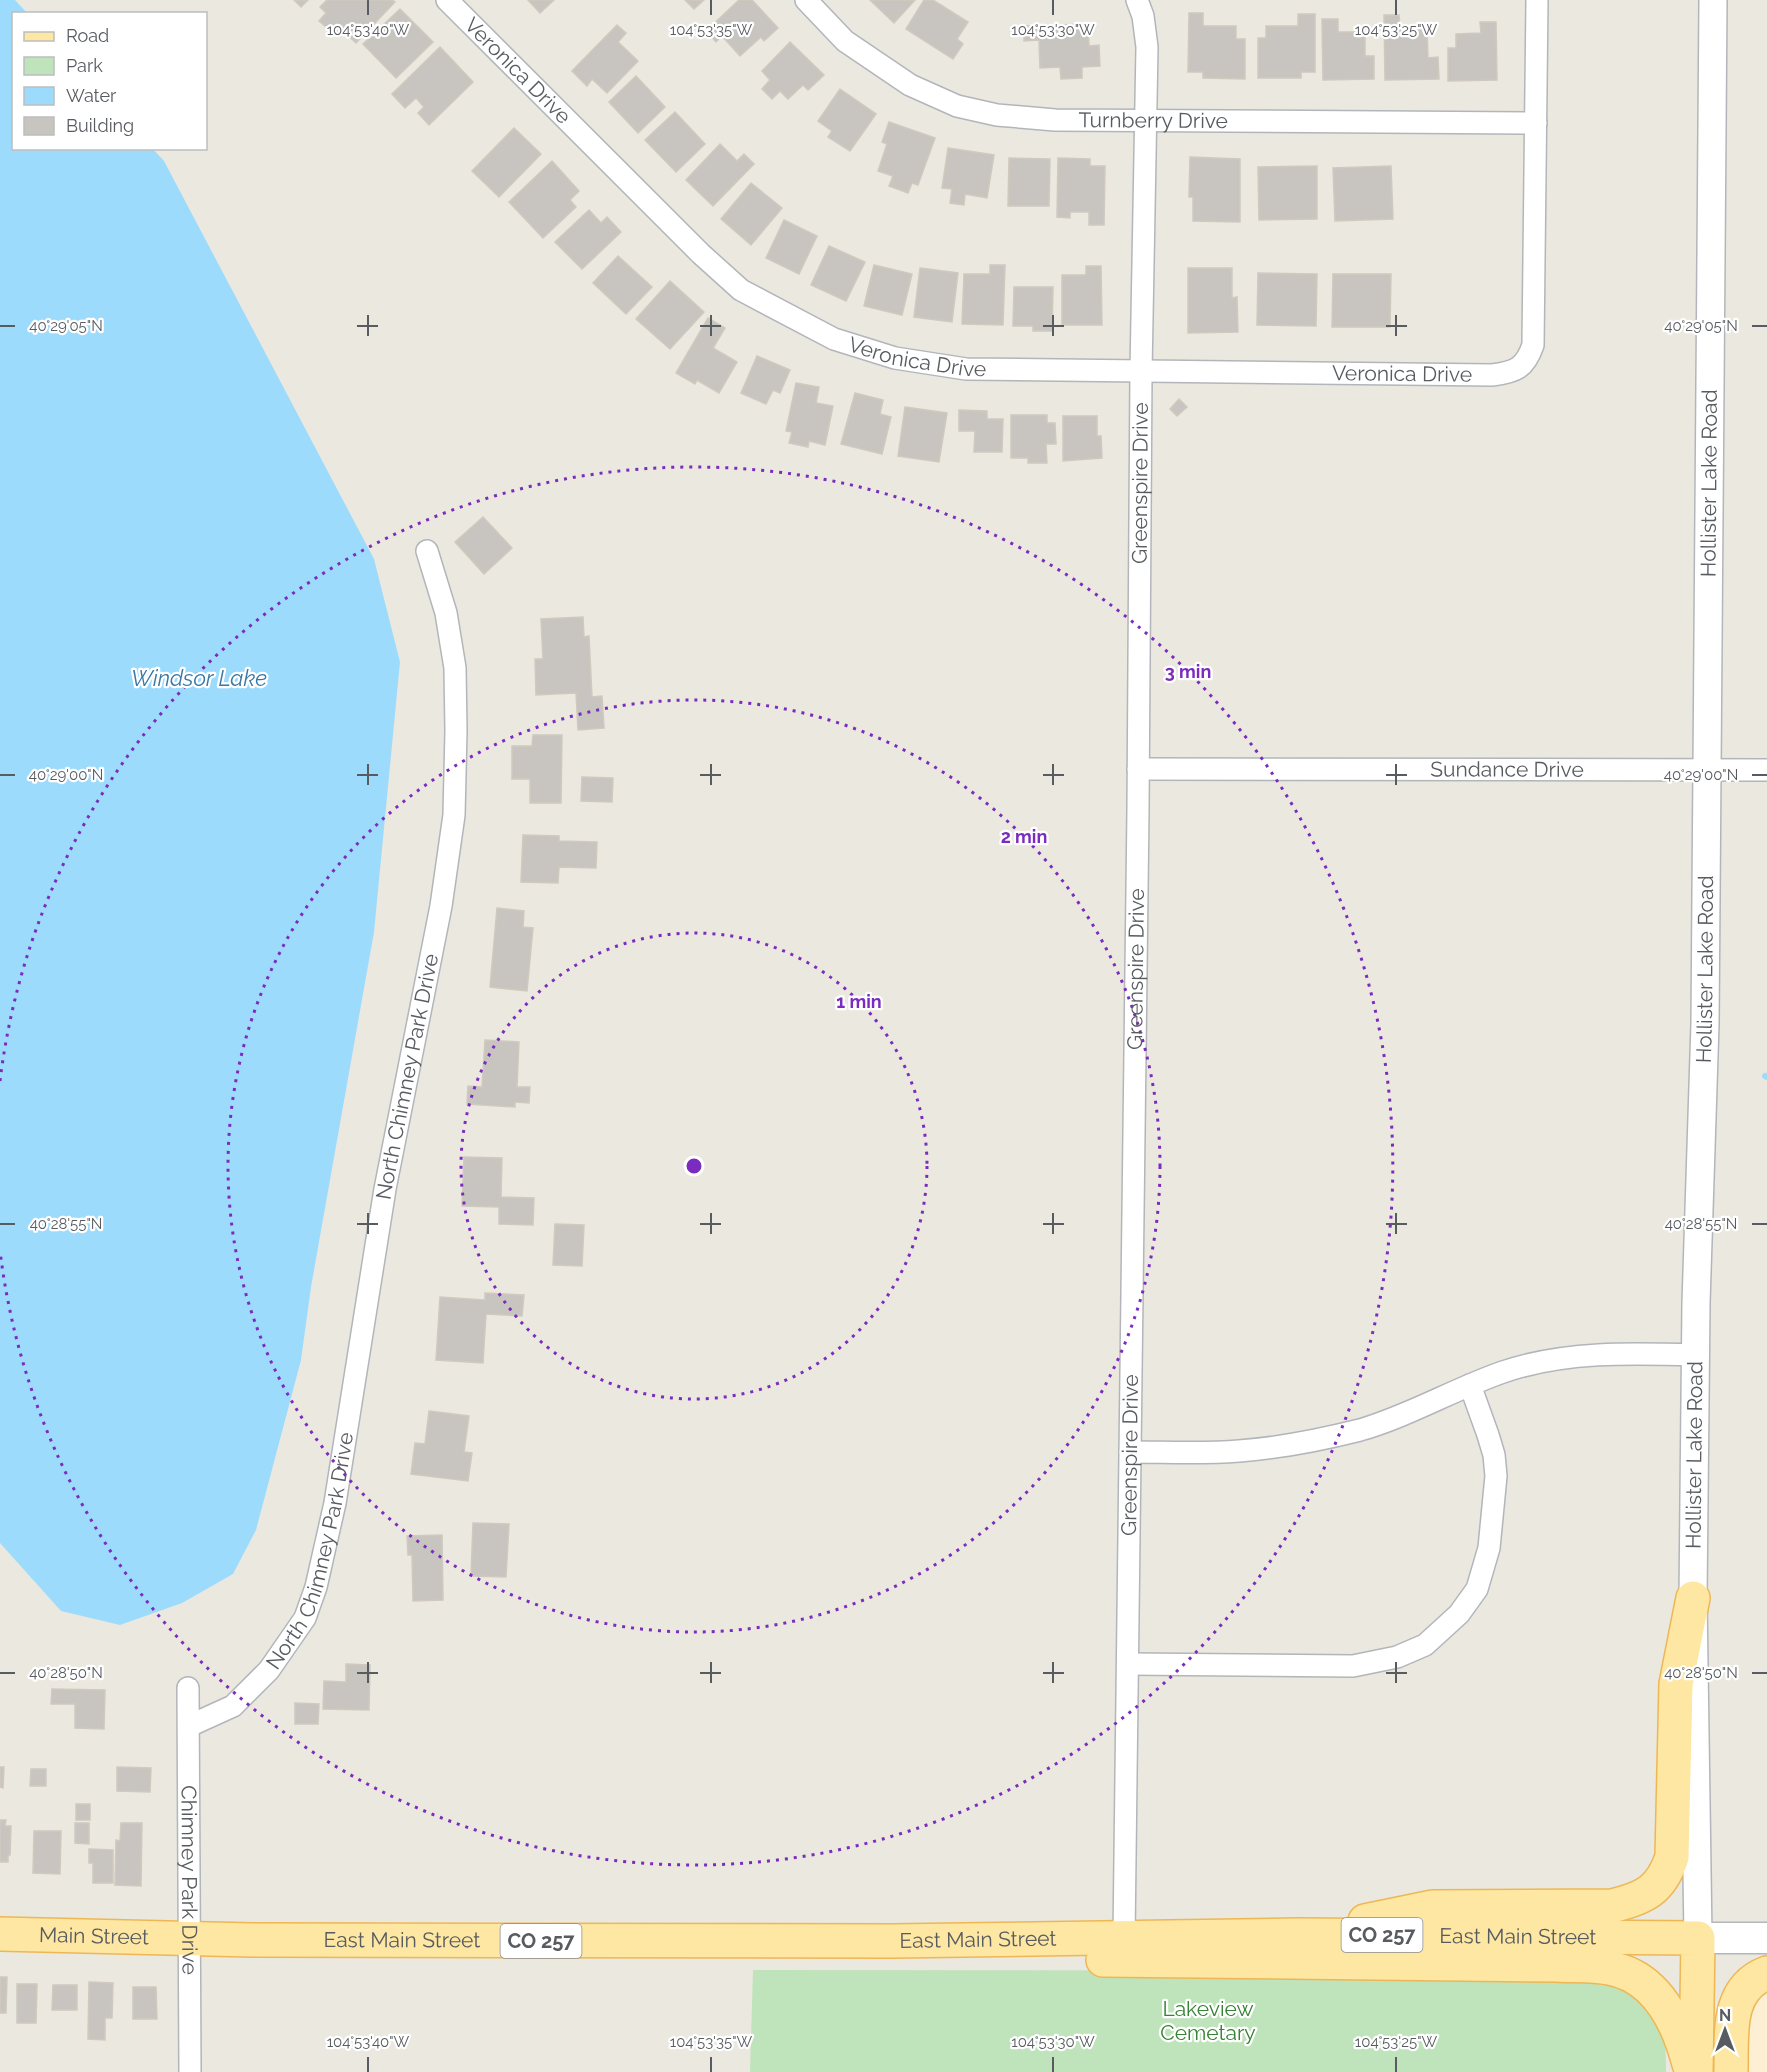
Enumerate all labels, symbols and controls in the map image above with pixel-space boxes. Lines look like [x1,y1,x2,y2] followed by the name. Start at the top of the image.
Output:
[12,12,207,150] legend
[460,12,576,129] street label: Veronica Drive
[327,21,410,39] text: 104°53'40"W
[670,21,753,39] text: 104°53'35"W
[1011,21,1095,39] text: 104°53'30"W
[1355,21,1438,39] text: 104°53'25"W
[66,25,109,46] text: Road
[66,55,103,76] text: Park
[66,85,117,106] text: Water
[1078,107,1228,133] street label: Turnberry Drive
[66,115,134,136] text: Building
[29,317,103,335] text: 40°29'05"N
[1664,317,1738,335] text: 40°29'05"N
[846,331,986,381] street label: Veronica Drive
[1332,360,1472,387] street label: Veronica Drive
[1695,389,1722,577] street label: Hollister Lake Road
[1127,402,1153,564] street label: Greenspire Drive
[1165,661,1211,682] text: 3 min
[131,665,267,691] water label: Windsor Lake
[1430,756,1584,782] street label: Sundance Drive
[29,766,103,784] text: 40°29'00"N
[1664,766,1738,784] text: 40°29'00"N
[1001,826,1047,847] text: 2 min
[1691,875,1718,1063] street label: Hollister Lake Road
[1122,888,1149,1050] street label: Greenspire Drive
[371,951,443,1201] street label: North Chimney Park Drive
[836,991,882,1012] text: 1 min
[684,1156,704,1176] centre of rings
[30,1215,102,1233] text: 40°28'55"N
[1665,1215,1737,1233] text: 40°28'55"N
[1680,1361,1707,1549] street label: Hollister Lake Road
[1116,1374,1143,1536] street label: Greenspire Drive
[260,1430,358,1674] street label: North Chimney Park Drive
[29,1664,103,1682] text: 40°28'50"N
[1664,1664,1738,1682] text: 40°28'50"N
[177,1785,202,1975] street label: Chimney Park Drive
[1342,1918,1422,1952] road number: CO 257
[39,1922,149,1950] street label: Main Street
[1439,1923,1596,1949] street label: East Main Street
[500,1924,582,1958] road number: CO 257
[899,1926,1057,1953] street label: East Main Street
[323,1927,480,1952] street label: East Main Street
[1160,1996,1256,2045] park label: Lakeview Cemetary
[1695,2000,1755,2060] north arrow
[1719,2006,1731,2025] text: N
[327,2033,410,2051] text: 104°53'40"W
[670,2033,753,2051] text: 104°53'35"W
[1011,2033,1095,2051] text: 104°53'30"W
[1355,2033,1438,2051] text: 104°53'25"W

